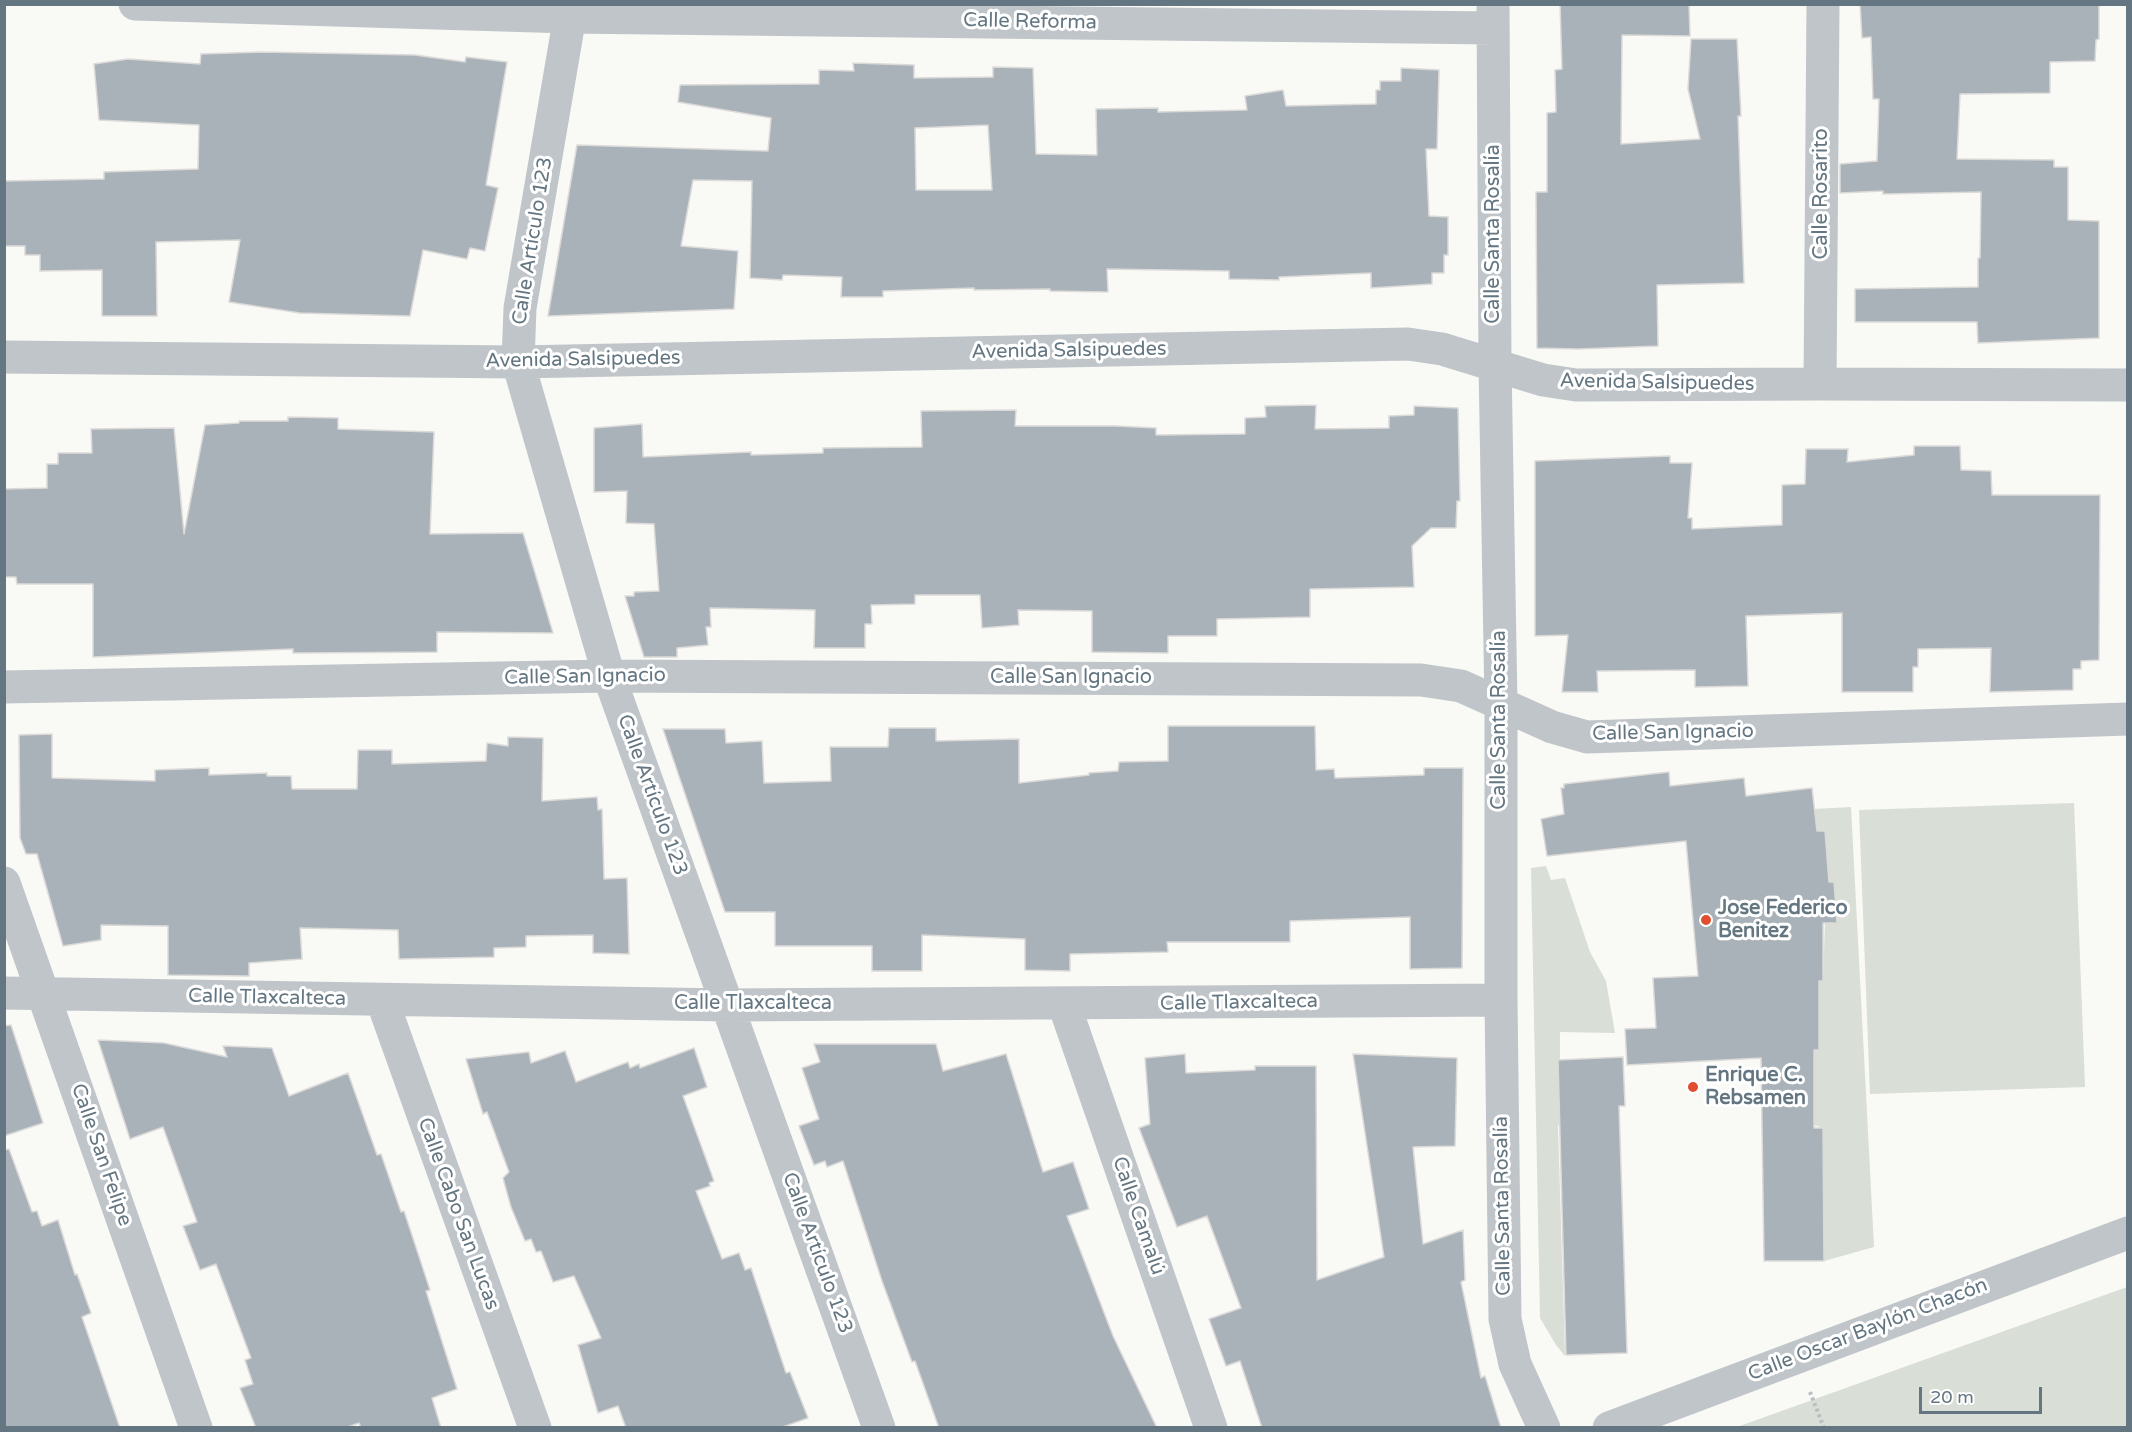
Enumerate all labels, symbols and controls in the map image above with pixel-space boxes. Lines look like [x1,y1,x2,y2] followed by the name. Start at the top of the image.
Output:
[963,9,1097,35] street label: Calle Reforma
[1810,128,1834,260] street label: Calle Rosarito
[1482,144,1506,324] street label: Calle Santa Rosalía
[508,155,558,327] street label: Calle Artículo 123
[971,337,1167,365] street label: Avenida Salsipuedes
[485,346,681,374] street label: Avenida Salsipuedes
[1559,369,1755,397] street label: Avenida Salsipuedes
[1488,630,1512,810] street label: Calle Santa Rosalía
[504,664,666,690] street label: Calle San Ignacio
[990,666,1152,690] street label: Calle San Ignacio
[612,711,692,879] street label: Calle Artículo 123
[1592,720,1754,746] street label: Calle San Ignacio
[1718,897,1848,944] place label: Jose Federico Benitez
[1699,913,1713,927] marker: Jose Federico Benitez
[188,985,346,1011] street label: Calle Tlaxcalteca
[1160,990,1318,1016] street label: Calle Tlaxcalteca
[674,992,832,1016] street label: Calle Tlaxcalteca
[1705,1064,1806,1111] place label: Enrique C. Rebsamen
[1686,1080,1700,1094] marker: Enrique C. Rebsamen
[65,1081,137,1229] street label: Calle San Felipe
[412,1115,504,1313] street label: Calle Cabo San Lucas
[1489,1116,1517,1296] street label: Calle Santa Rosalía
[1107,1154,1169,1278] street label: Calle Camalú
[777,1169,857,1337] street label: Calle Artículo 123
[1745,1273,1991,1387] street label: Calle Oscar Baylón Chacón
[1922,1375,2045,1413] scale bar
[1930,1386,1974,1408] text: 20 m

